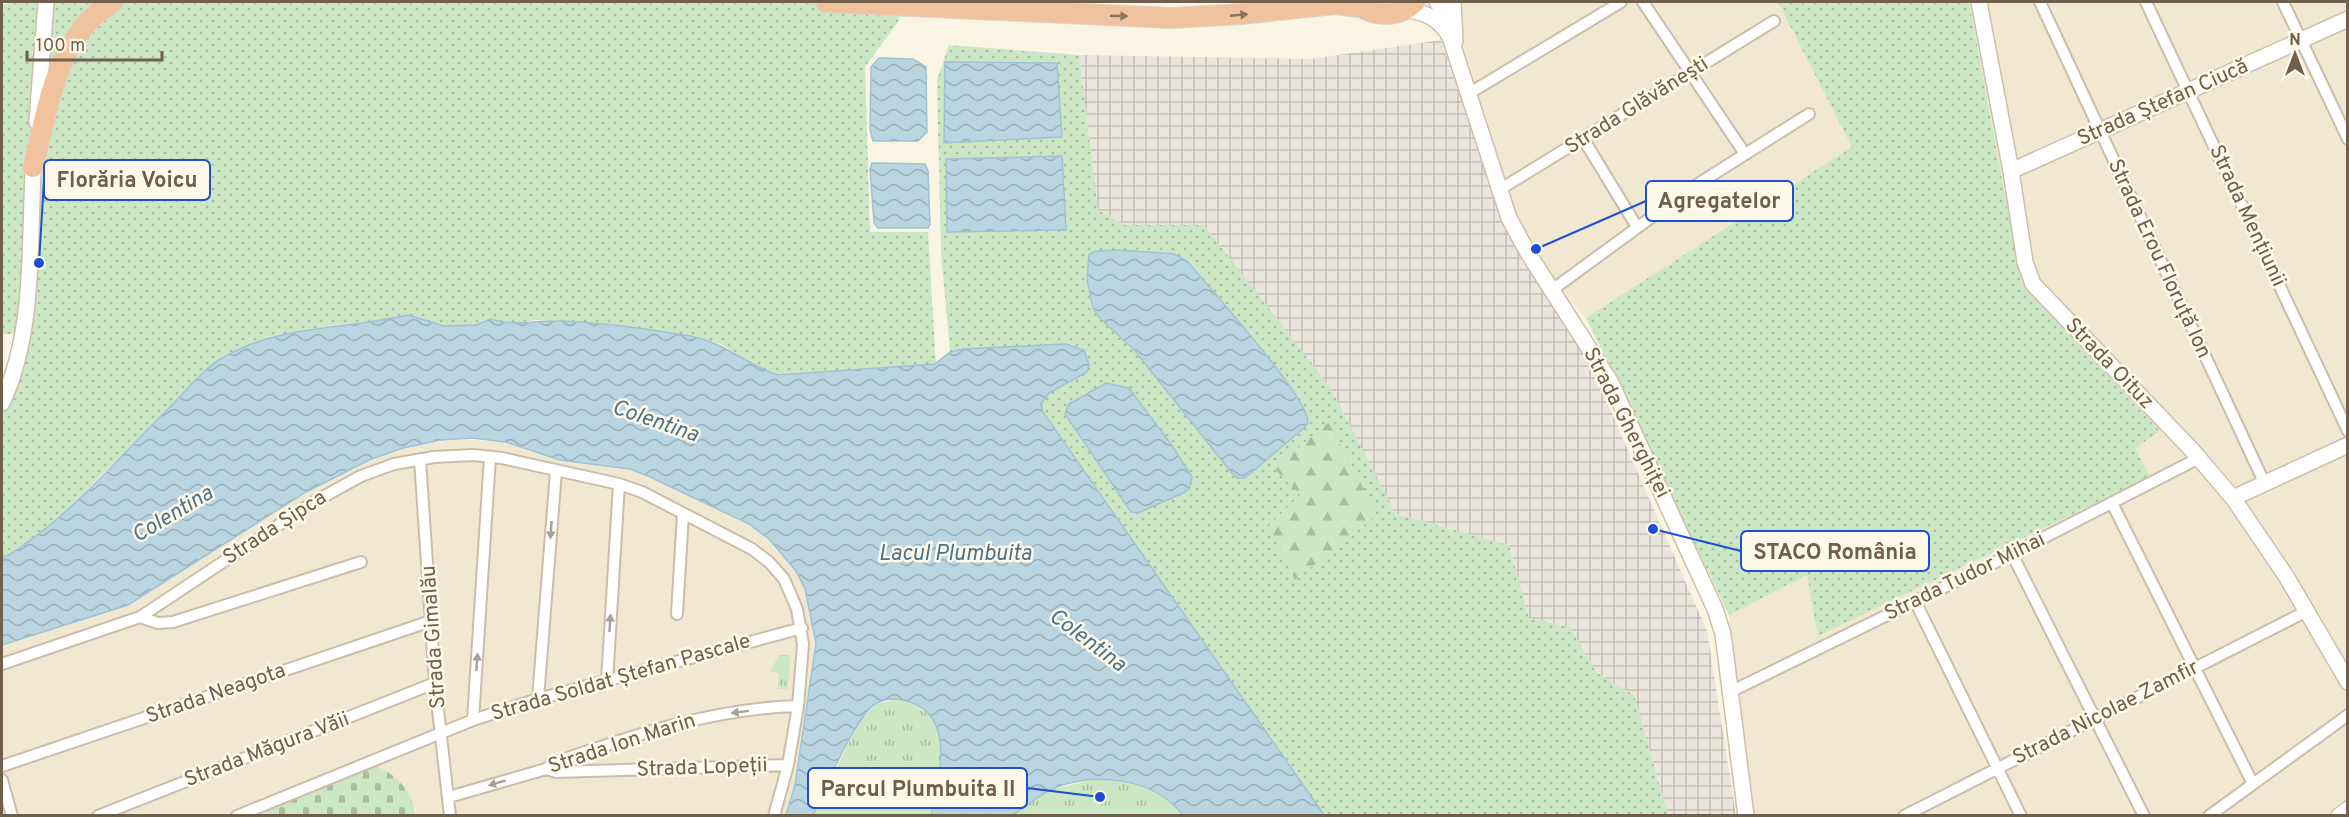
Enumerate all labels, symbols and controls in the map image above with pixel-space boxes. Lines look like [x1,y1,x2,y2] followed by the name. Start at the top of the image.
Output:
[1229,10,1248,20] one-way arrow
[1110,12,1129,21] one-way arrow
[27,24,162,62] scale bar
[2265,24,2325,84] north arrow
[2289,31,2301,51] text: N
[36,35,85,58] text: 100 m
[1560,51,1714,161] street label: Strada Glăvănești
[2073,53,2253,153] street label: Strada Ștefan Ciucă
[2202,141,2292,291] street label: Strada Mențiunii
[2101,155,2217,363] street label: Strada Erou Floruță Ion
[44,160,210,200] callout: Florăria Voicu
[56,168,198,195] text: Florăria Voicu
[1646,181,1793,221] callout: Agregatelor
[1658,189,1780,216] text: Agregatelor
[2059,313,2159,415] street label: Strada Oituz
[1576,343,1676,503] street label: Strada Gherghiței
[608,395,702,450] water label: Colentina
[128,480,219,550] water label: Colentina
[218,485,332,571] street label: Strada Șipca
[546,520,556,539] one-way arrow
[1880,526,2050,628] street label: Strada Tudor Mihai
[1741,531,1929,571] callout: STACO România
[1753,540,1917,567] text: STACO România
[878,541,1032,568] water label: Lacul Plumbuita
[416,565,452,709] street label: Strada Gimalău
[1043,603,1131,679] water label: Colentina
[606,613,615,632] one-way arrow
[488,628,754,728] street label: Strada Soldat Ștefan Pascale
[472,652,481,671] one-way arrow
[2008,654,2204,772] street label: Strada Nicolae Zamfir
[143,657,289,731] street label: Strada Neagota
[181,706,353,794] street label: Strada Măgura Văii
[545,707,699,781] street label: Strada Ion Marin
[730,707,749,716] one-way arrow
[636,752,768,784] street label: Strada Lopeții
[808,768,1027,808] callout: Parcul Plumbuita II
[820,777,1016,804] text: Parcul Plumbuita II
[488,779,506,788] one-way arrow

